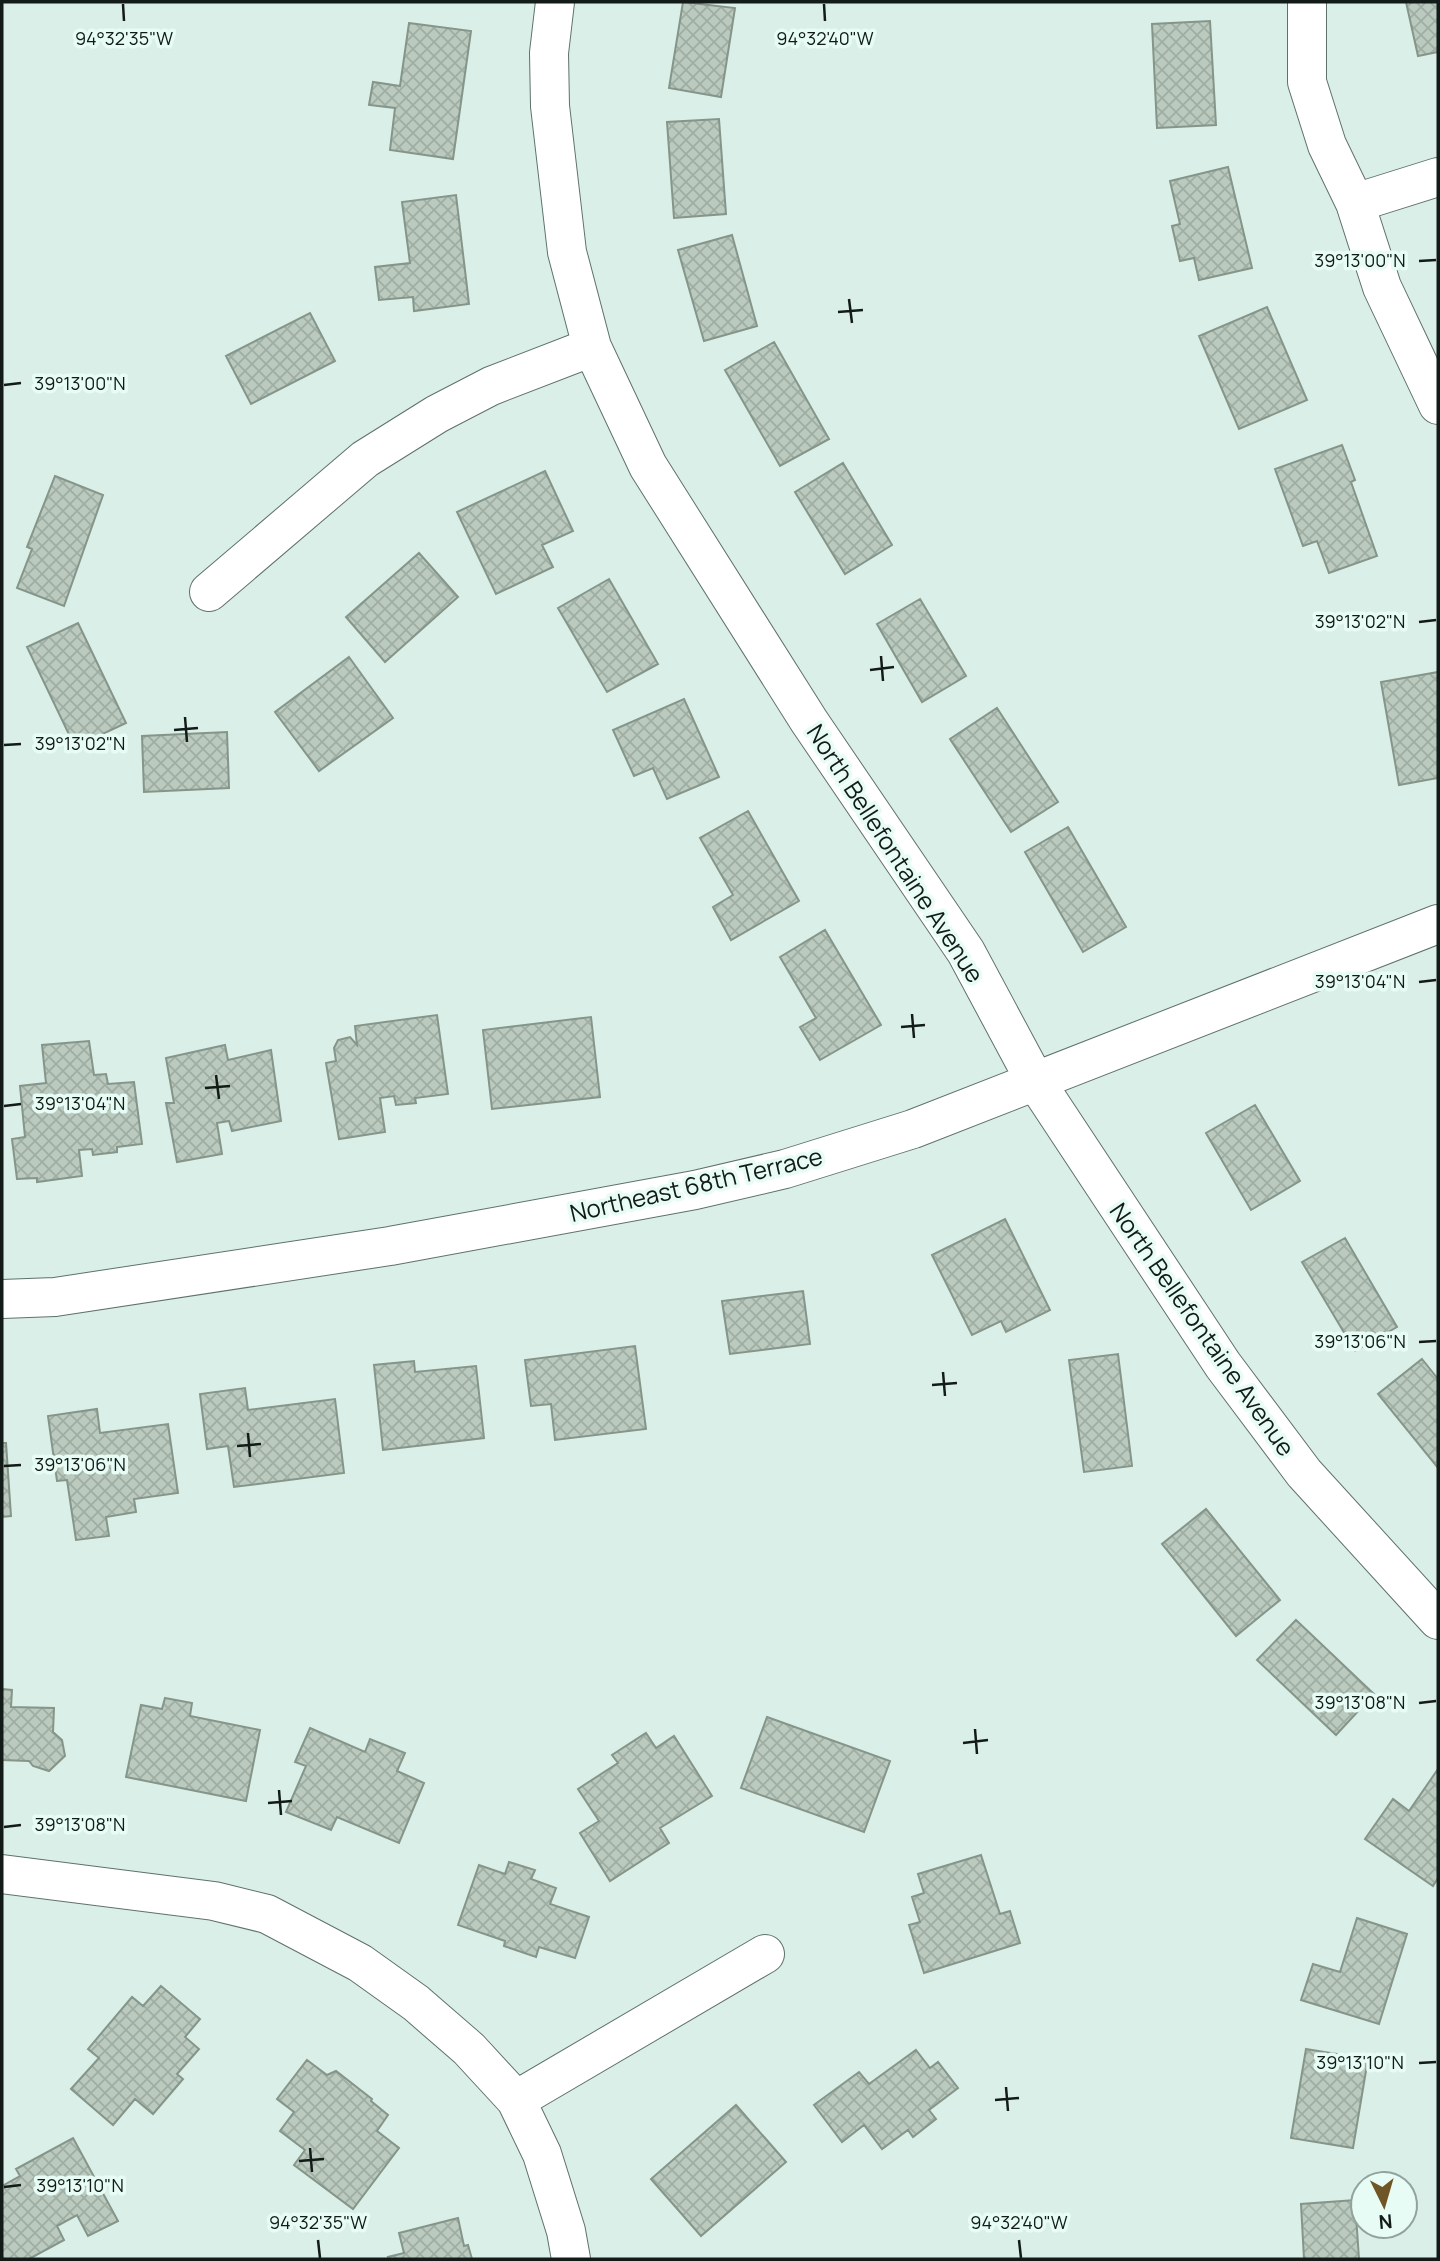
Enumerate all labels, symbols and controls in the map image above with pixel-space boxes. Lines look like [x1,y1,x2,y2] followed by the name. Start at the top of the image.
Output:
[75,26,173,50] text: 94°32'35"W
[776,26,874,50] text: 94°32'40"W
[1314,248,1406,272] text: 39°13'00"N
[34,371,126,395] text: 39°13'00"N
[1315,609,1405,633] text: 39°13'02"N
[800,717,992,989] street label: North Bellefontaine Avenue
[35,731,125,755] text: 39°13'02"N
[1315,969,1405,993] text: 39°13'04"N
[35,1091,125,1115] text: 39°13'04"N
[566,1139,826,1229] street label: Northeast 68th Terrace
[1103,1196,1303,1462] street label: North Bellefontaine Avenue
[1314,1329,1406,1353] text: 39°13'06"N
[34,1452,126,1476] text: 39°13'06"N
[1315,1690,1405,1714] text: 39°13'08"N
[35,1812,125,1836] text: 39°13'08"N
[1316,2050,1404,2074] text: 39°13'10"N
[1349,2170,1419,2240] north arrow
[36,2173,124,2197] text: 39°13'10"N
[1378,2208,1393,2235] text: N
[269,2210,367,2234] text: 94°32'35"W
[970,2210,1068,2234] text: 94°32'40"W

